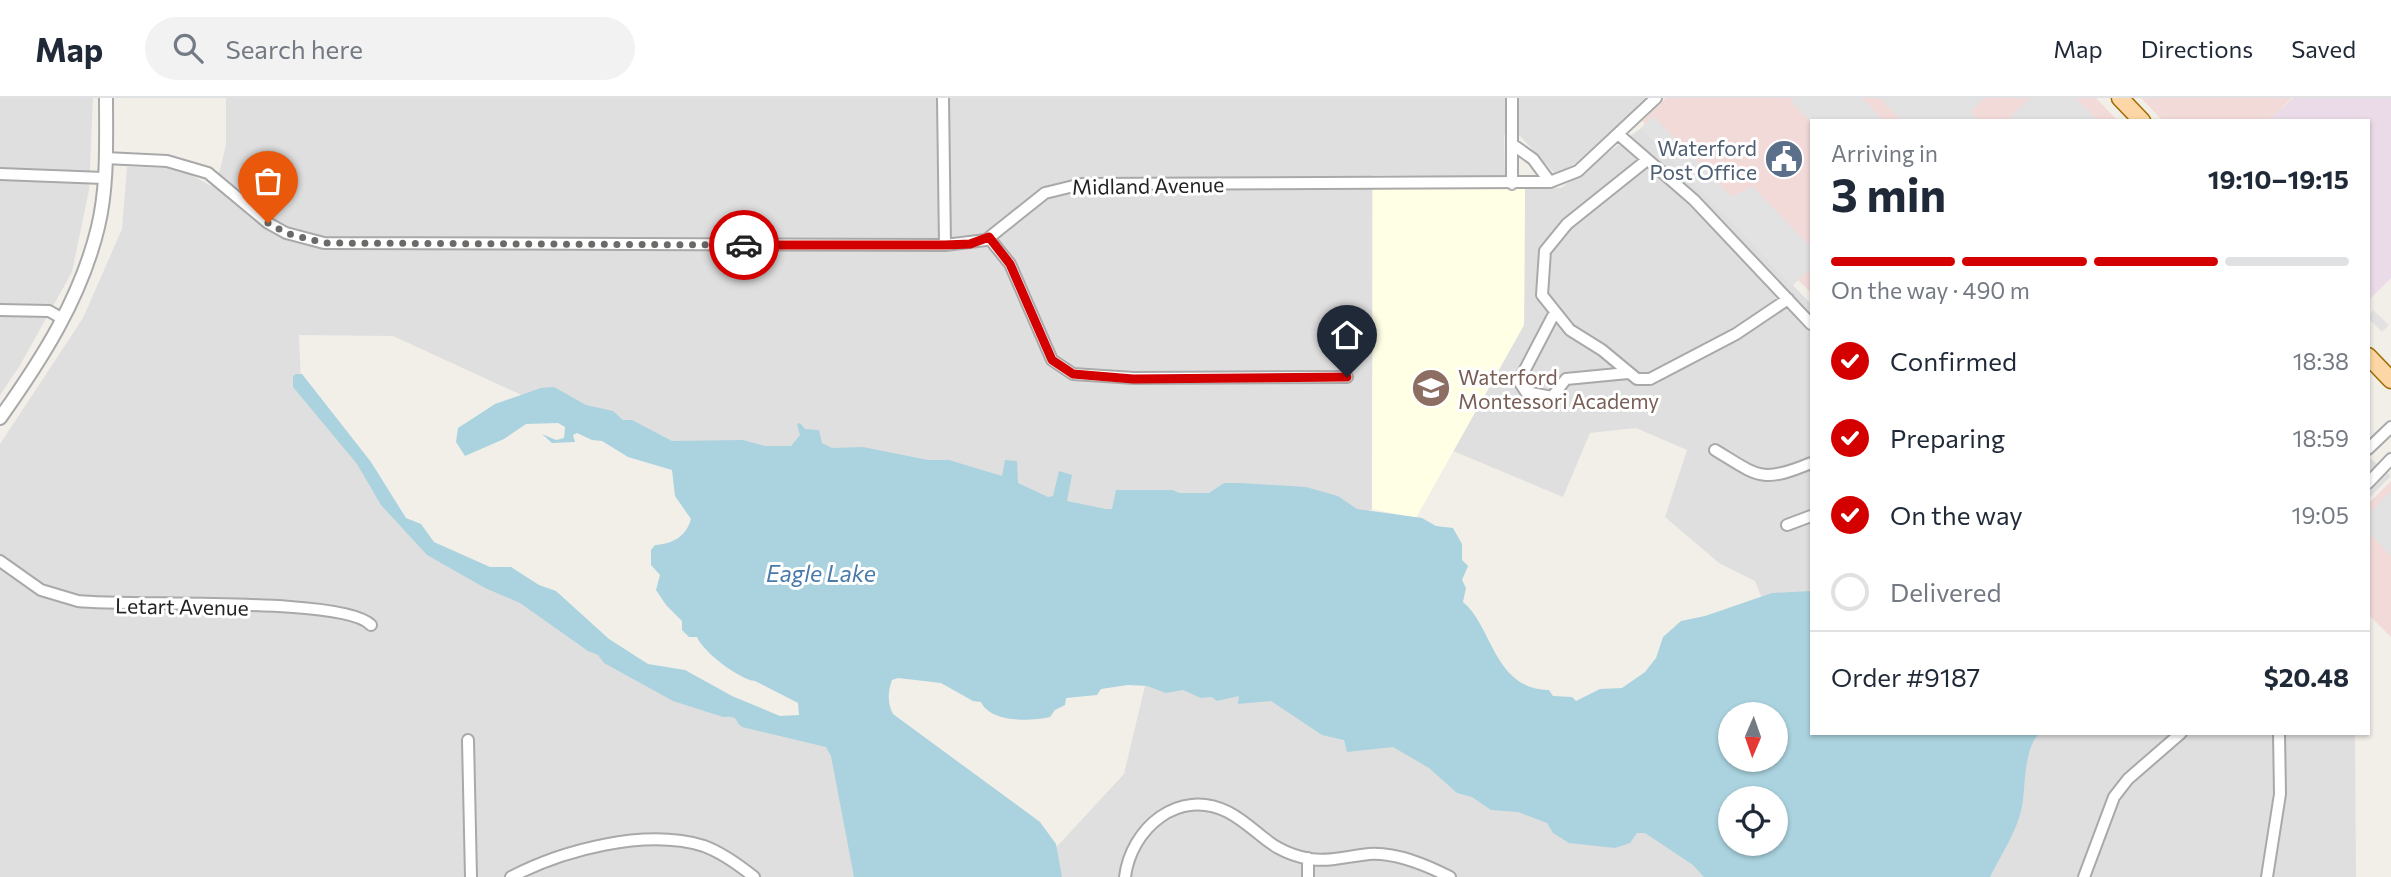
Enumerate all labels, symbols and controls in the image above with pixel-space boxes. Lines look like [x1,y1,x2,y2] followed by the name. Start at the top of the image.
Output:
[145,17,635,80] search box
[35,28,103,69] text: Map
[169,29,207,67] icon: search
[225,33,363,64] text: Search here
[2053,34,2103,63] text: Map
[2141,34,2253,63] text: Directions
[2291,34,2356,63] text: Saved
[1650,135,1757,184] place label: Waterford Post Office
[1763,138,1805,180] public building icon: Waterford Post Office
[1831,139,1938,167] text: Arriving in
[238,151,298,223] pin
[249,162,287,200] icon: bag
[2208,163,2349,194] text: 19:10–19:15
[1831,165,1946,221] text: 3 min
[1072,171,1224,199] street label: Midland Avenue
[709,210,779,280] courier
[725,226,763,264] icon: car
[1831,276,2030,304] text: On the way · 490 m
[1317,305,1377,377] pin
[1328,316,1366,354] icon: home
[1831,342,1869,380] icon: check
[1890,345,2017,376] text: Confirmed
[2293,347,2349,375] text: 18:38
[1458,364,1659,413] place label: Waterford Montessori Academy
[1410,367,1452,409] school or university icon: Waterford Montessori Academy
[1831,419,1869,457] icon: check
[1890,422,2005,453] text: Preparing
[2293,424,2349,452] text: 18:59
[1831,496,1869,534] icon: check
[1890,499,2023,530] text: On the way
[2292,501,2349,529] text: 19:05
[766,559,876,587] water label: Eagle Lake
[1890,576,2001,607] text: Delivered
[115,592,249,620] street label: Letart Avenue
[1831,661,1980,692] text: Order #9187
[2264,661,2349,692] text: $20.48
[1718,702,1788,772] north arrow
[1718,702,1788,856] map controls
[1718,786,1788,856] button: locate

